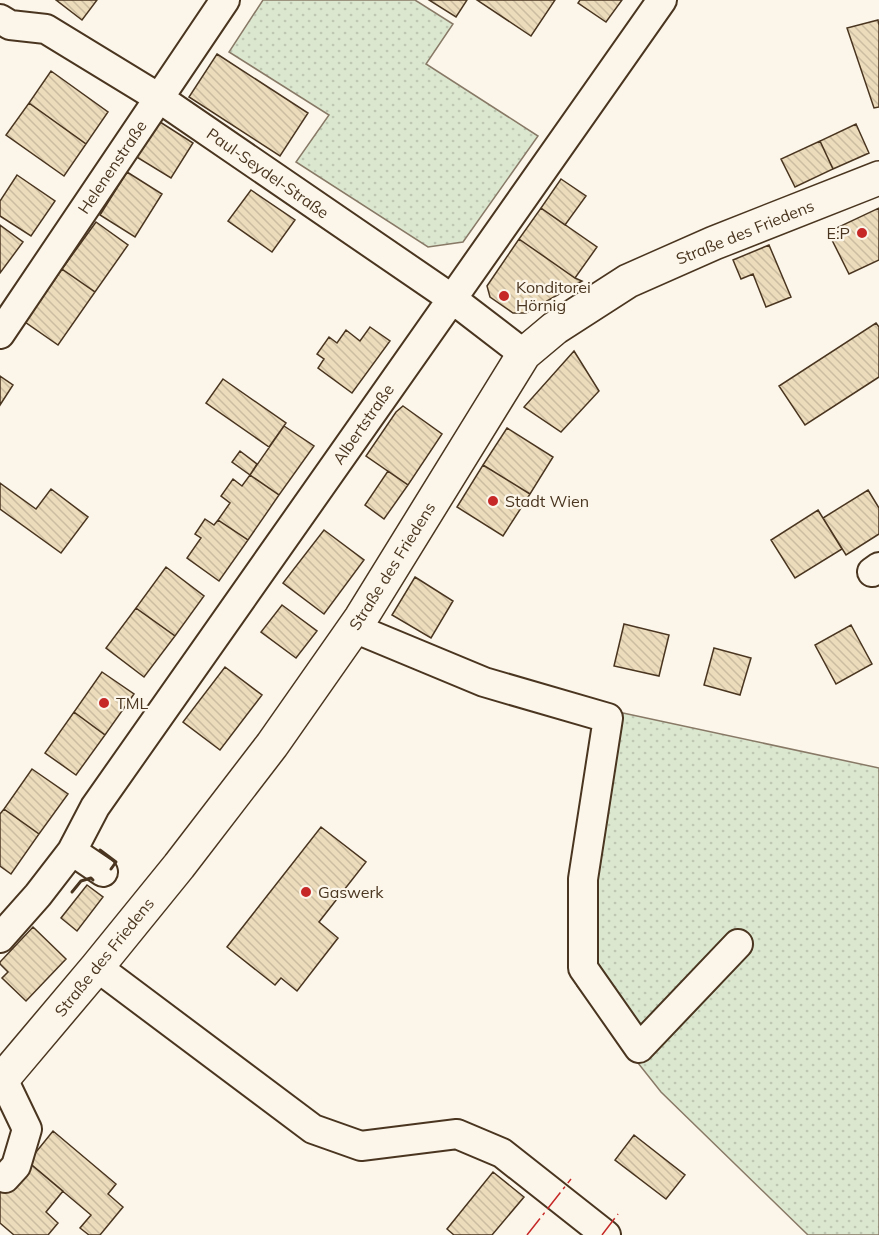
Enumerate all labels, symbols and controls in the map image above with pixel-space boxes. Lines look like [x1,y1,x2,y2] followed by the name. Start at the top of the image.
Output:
[73,116,151,218] street label: Helenenstraße
[203,123,333,223] street label: Paul-Seydel-Straße
[673,195,817,269] street label: Straße des Friedens
[827,223,850,243] place label: E:P
[855,226,869,240] marker: E:P
[516,277,591,315] place label: Konditorei Hörnig
[497,289,511,303] marker: Konditorei Hörnig
[328,380,398,468] street label: Albertstraße
[505,491,589,511] place label: Stadt Wien
[486,494,500,508] marker: Stadt Wien
[345,498,439,634] street label: Straße des Friedens
[116,693,148,713] place label: TML
[97,696,111,710] marker: TML
[318,882,384,902] place label: Gaswerk
[299,885,313,899] marker: Gaswerk
[50,894,158,1020] street label: Straße des Friedens

